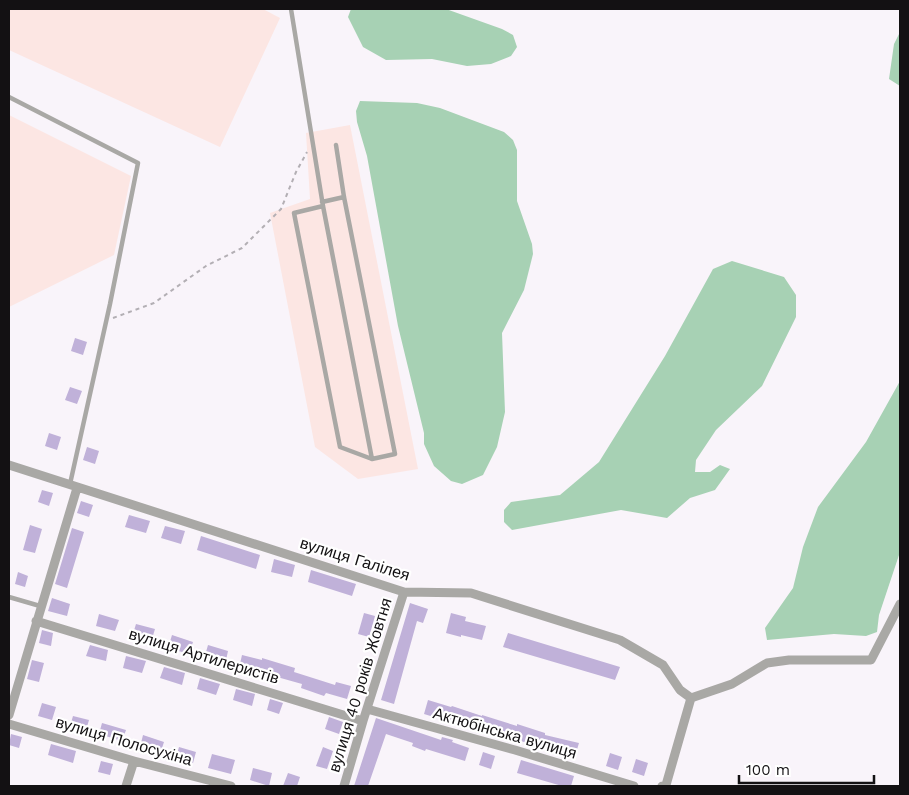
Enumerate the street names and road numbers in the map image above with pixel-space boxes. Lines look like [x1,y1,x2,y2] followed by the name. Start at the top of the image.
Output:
[298,533,412,585] street label: вулиця Галілея
[324,596,396,774] street label: вулиця 40 років Жовтня
[126,624,282,688] street label: вулиця Артилеристів
[431,703,579,763] street label: Актюбінська вулиця
[54,712,195,770] street label: вулиця Полосухіна

